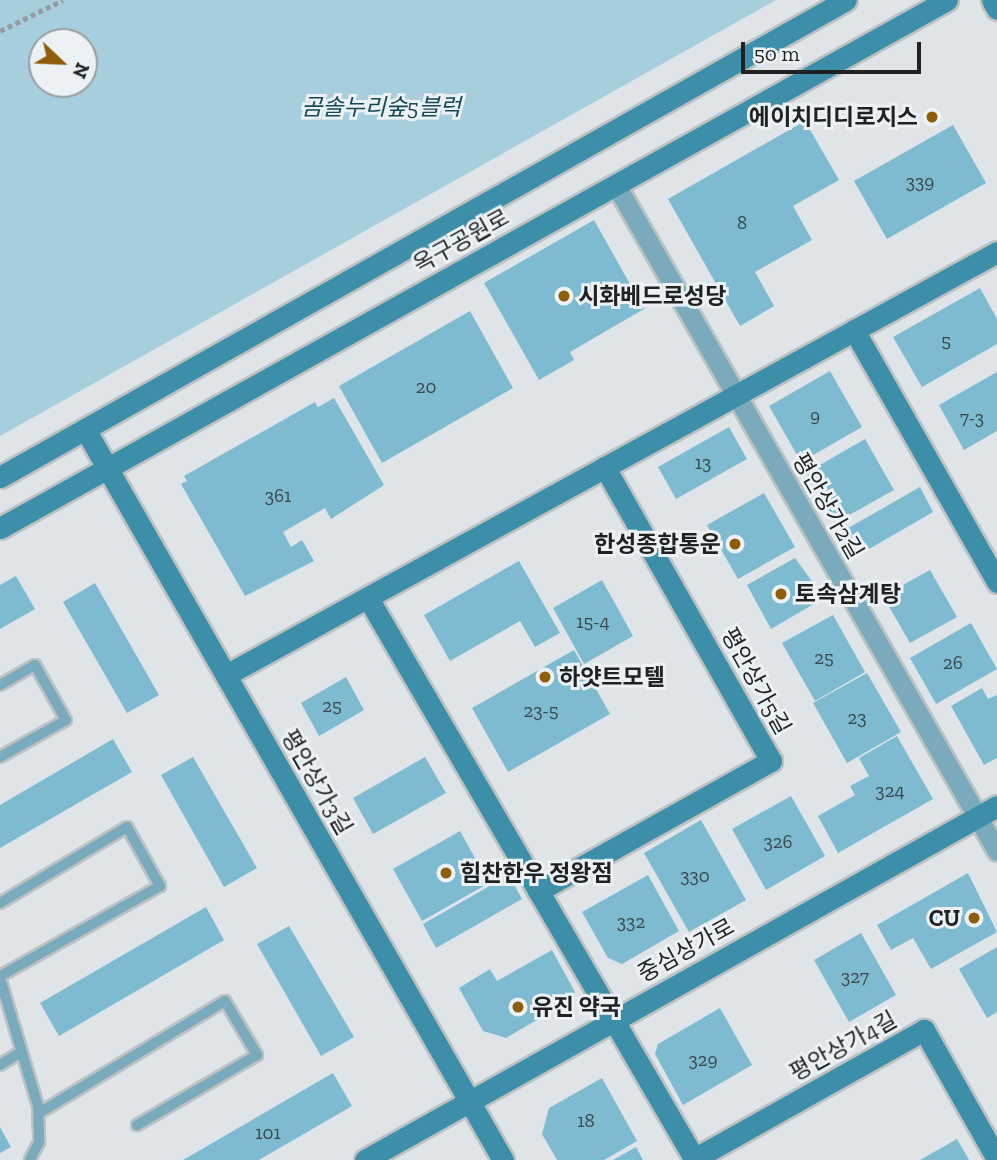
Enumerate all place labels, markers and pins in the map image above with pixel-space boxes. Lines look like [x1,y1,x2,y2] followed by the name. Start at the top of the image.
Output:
[749,103,918,131] place label: 에이치디디로지스
[924,109,940,125] marker: 에이치디디로지스
[578,282,726,310] place label: 시화베드로성당
[556,288,572,304] marker: 시화베드로성당
[594,530,721,558] place label: 한성종합통운
[727,536,743,552] marker: 한성종합통운
[795,580,901,608] place label: 토속삼계탕
[773,586,789,602] marker: 토속삼계탕
[559,663,665,691] place label: 하얏트모텔
[537,669,553,685] marker: 하얏트모텔
[460,859,612,887] place label: 힘찬한우 정왕점
[438,865,454,881] marker: 힘찬한우 정왕점
[929,904,960,932] place label: CU
[966,910,982,926] marker: CU
[532,993,621,1021] place label: 유진 약국
[510,999,526,1015] marker: 유진 약국

